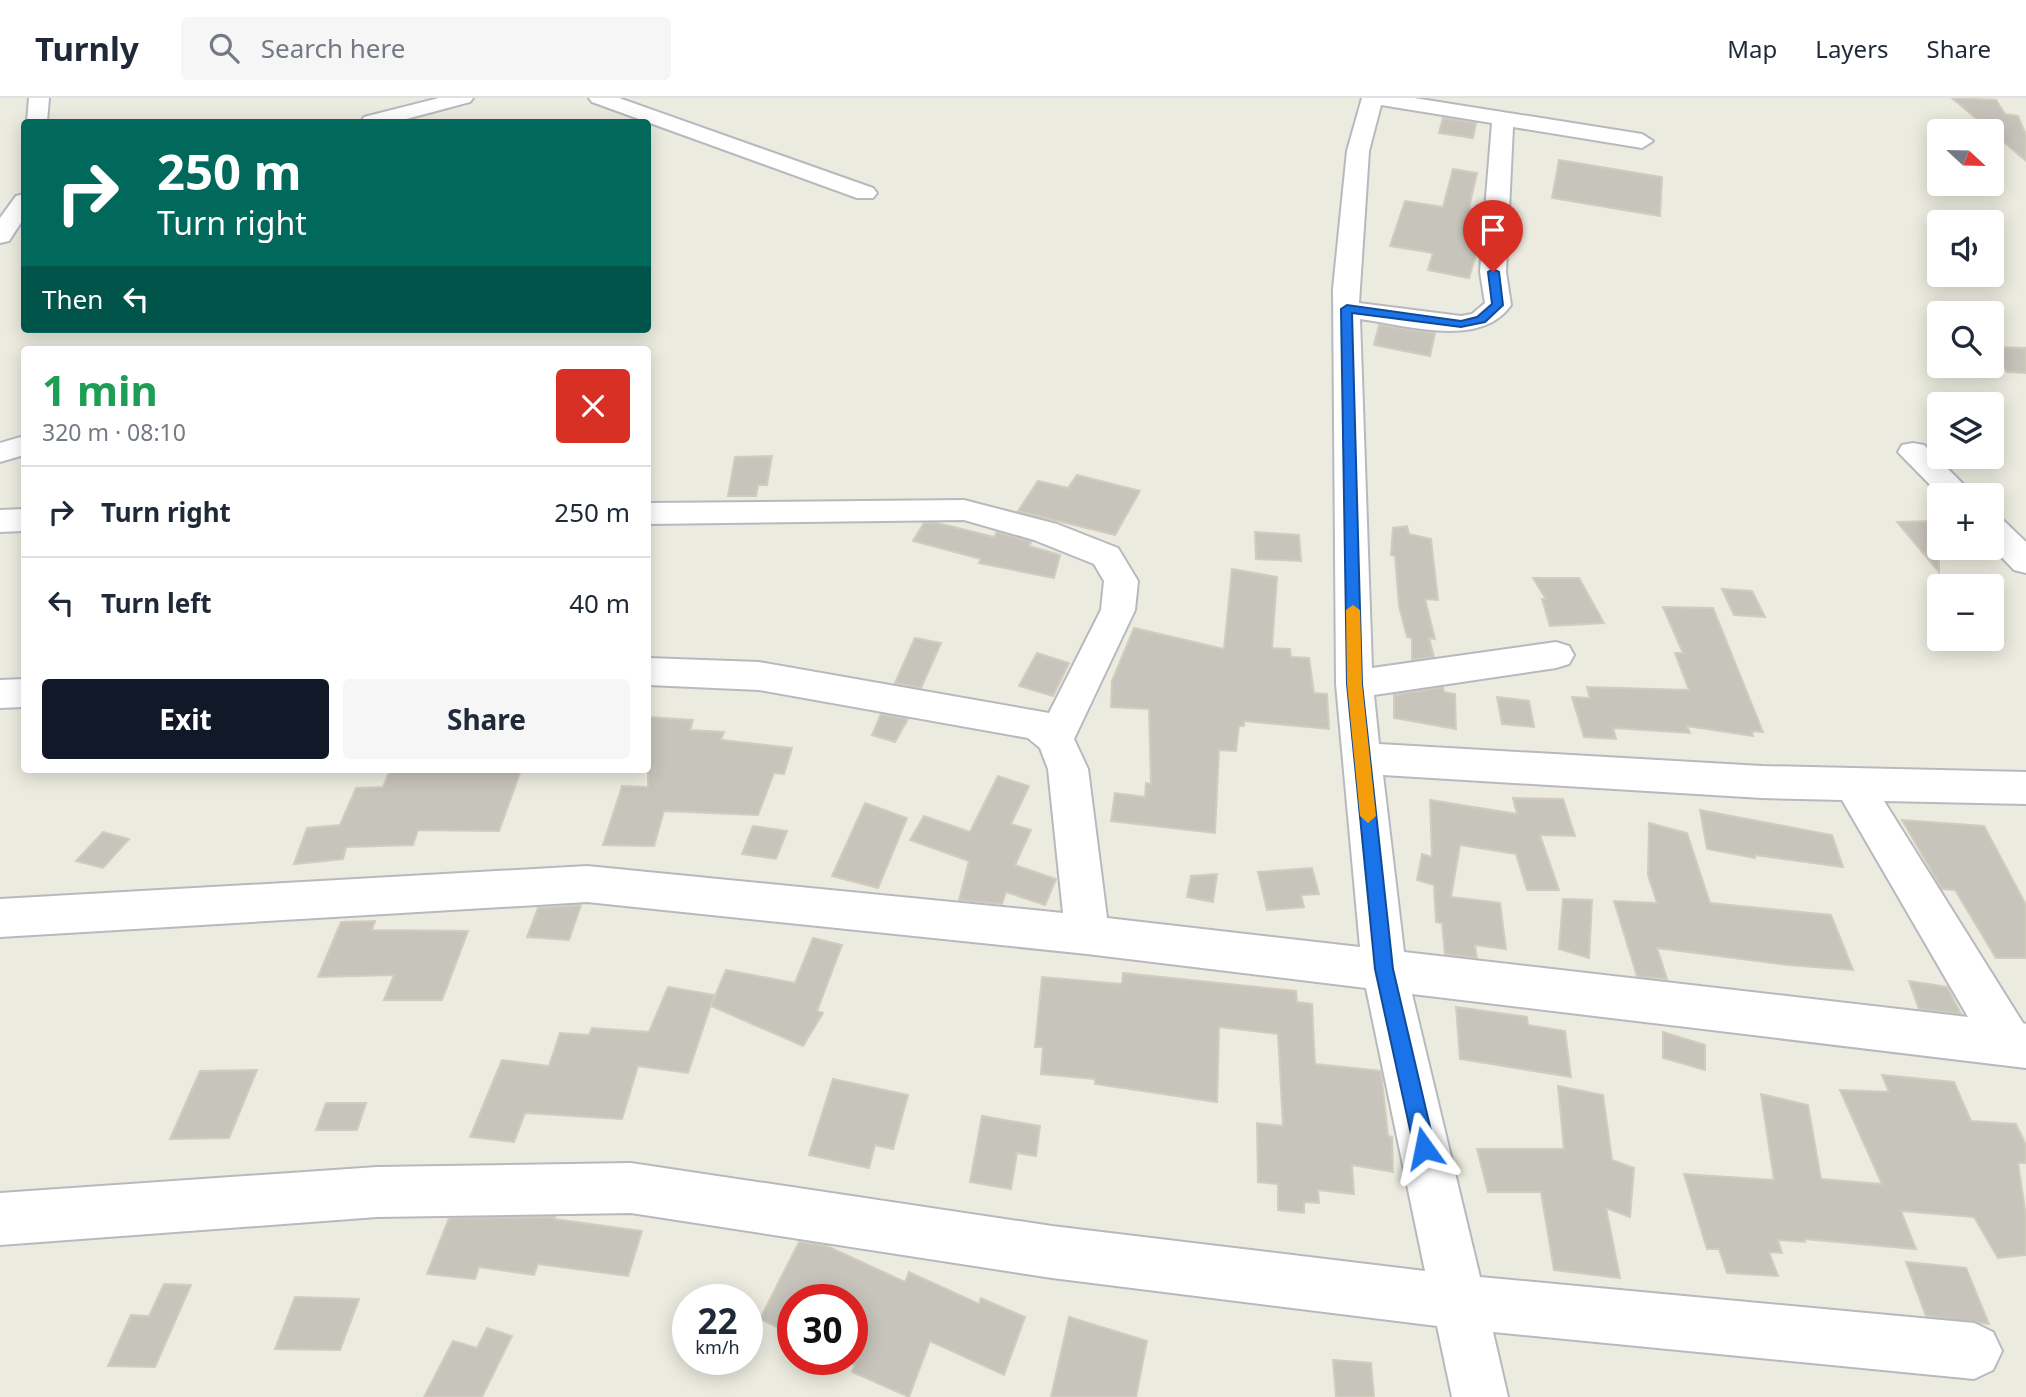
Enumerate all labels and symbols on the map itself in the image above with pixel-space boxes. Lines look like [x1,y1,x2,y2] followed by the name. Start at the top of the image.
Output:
[1927,119,2004,196] north arrow
[1463,200,1523,272] pin
[1387,1111,1461,1185] position arrow
[777,1284,868,1375] speed limit sign: 30

